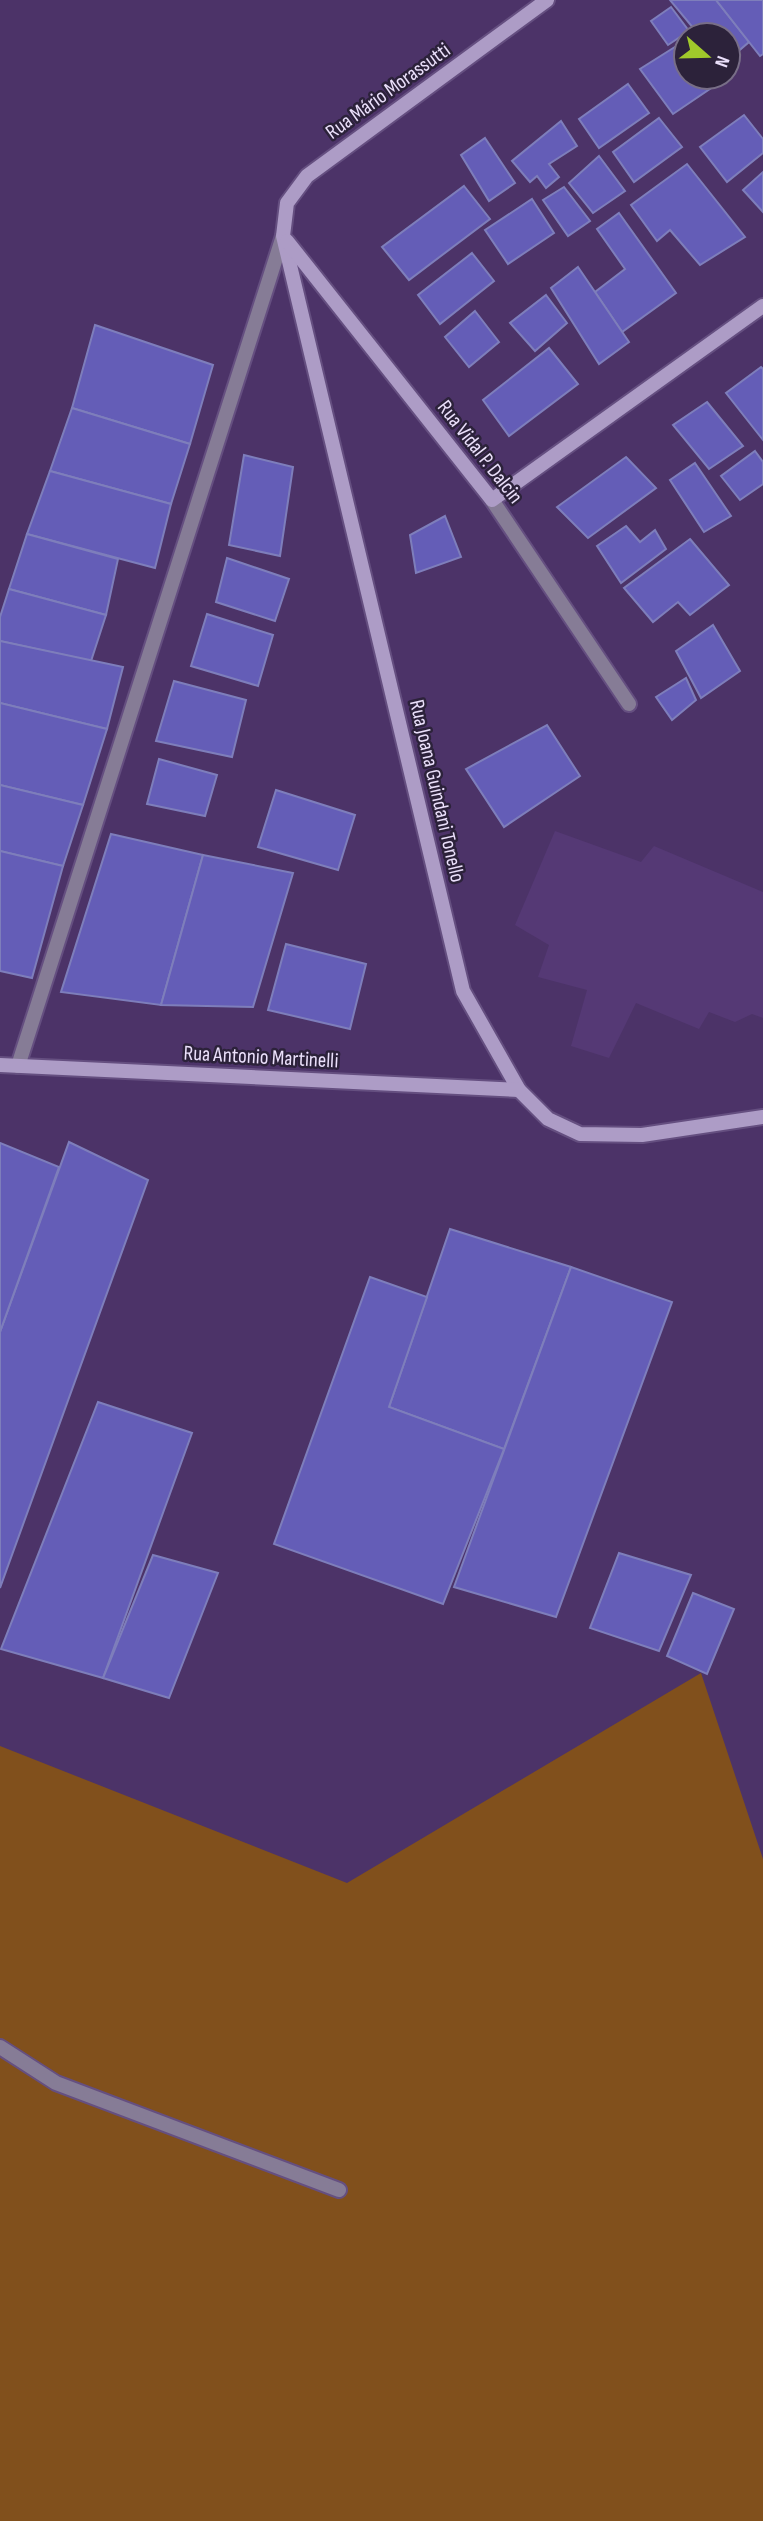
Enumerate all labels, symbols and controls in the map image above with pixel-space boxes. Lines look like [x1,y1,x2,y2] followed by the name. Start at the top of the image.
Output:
[672,21,742,91] north arrow
[321,37,455,145] street label: Rua Mário Morassutti
[709,53,734,70] text: N
[432,395,528,509] street label: Rua Vidal P. Dalcin
[404,697,470,885] street label: Rua Joana Guindani Tonello
[183,1040,339,1074] street label: Rua Antonio Martinelli

